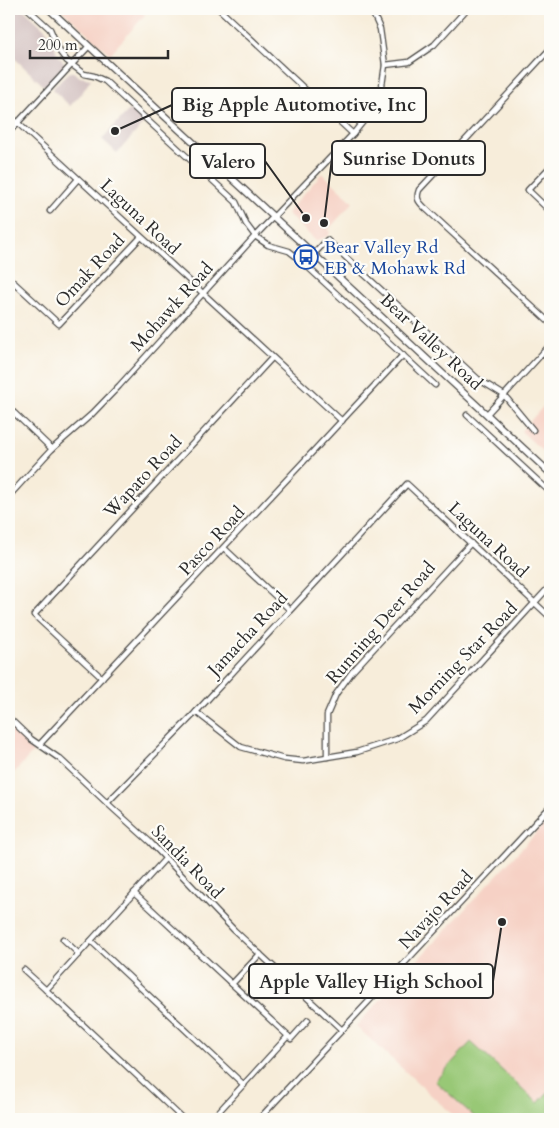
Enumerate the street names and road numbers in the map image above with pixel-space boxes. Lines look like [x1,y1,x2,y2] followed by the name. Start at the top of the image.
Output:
[95,173,186,261] street label: Laguna Road
[49,228,131,313] street label: Omak Road
[125,256,219,357] street label: Mohawk Road
[374,288,488,396] street label: Bear Valley Road
[97,430,188,525] street label: Wapato Road
[443,496,534,584] street label: Laguna Road
[173,500,251,581] street label: Pasco Road
[321,556,442,690] street label: Running Deer Road
[200,586,294,684] street label: Jamacha Road
[403,596,523,720] street label: Morning Star Road
[145,820,229,905] street label: Sandia Road
[393,865,479,955] street label: Navajo Road

